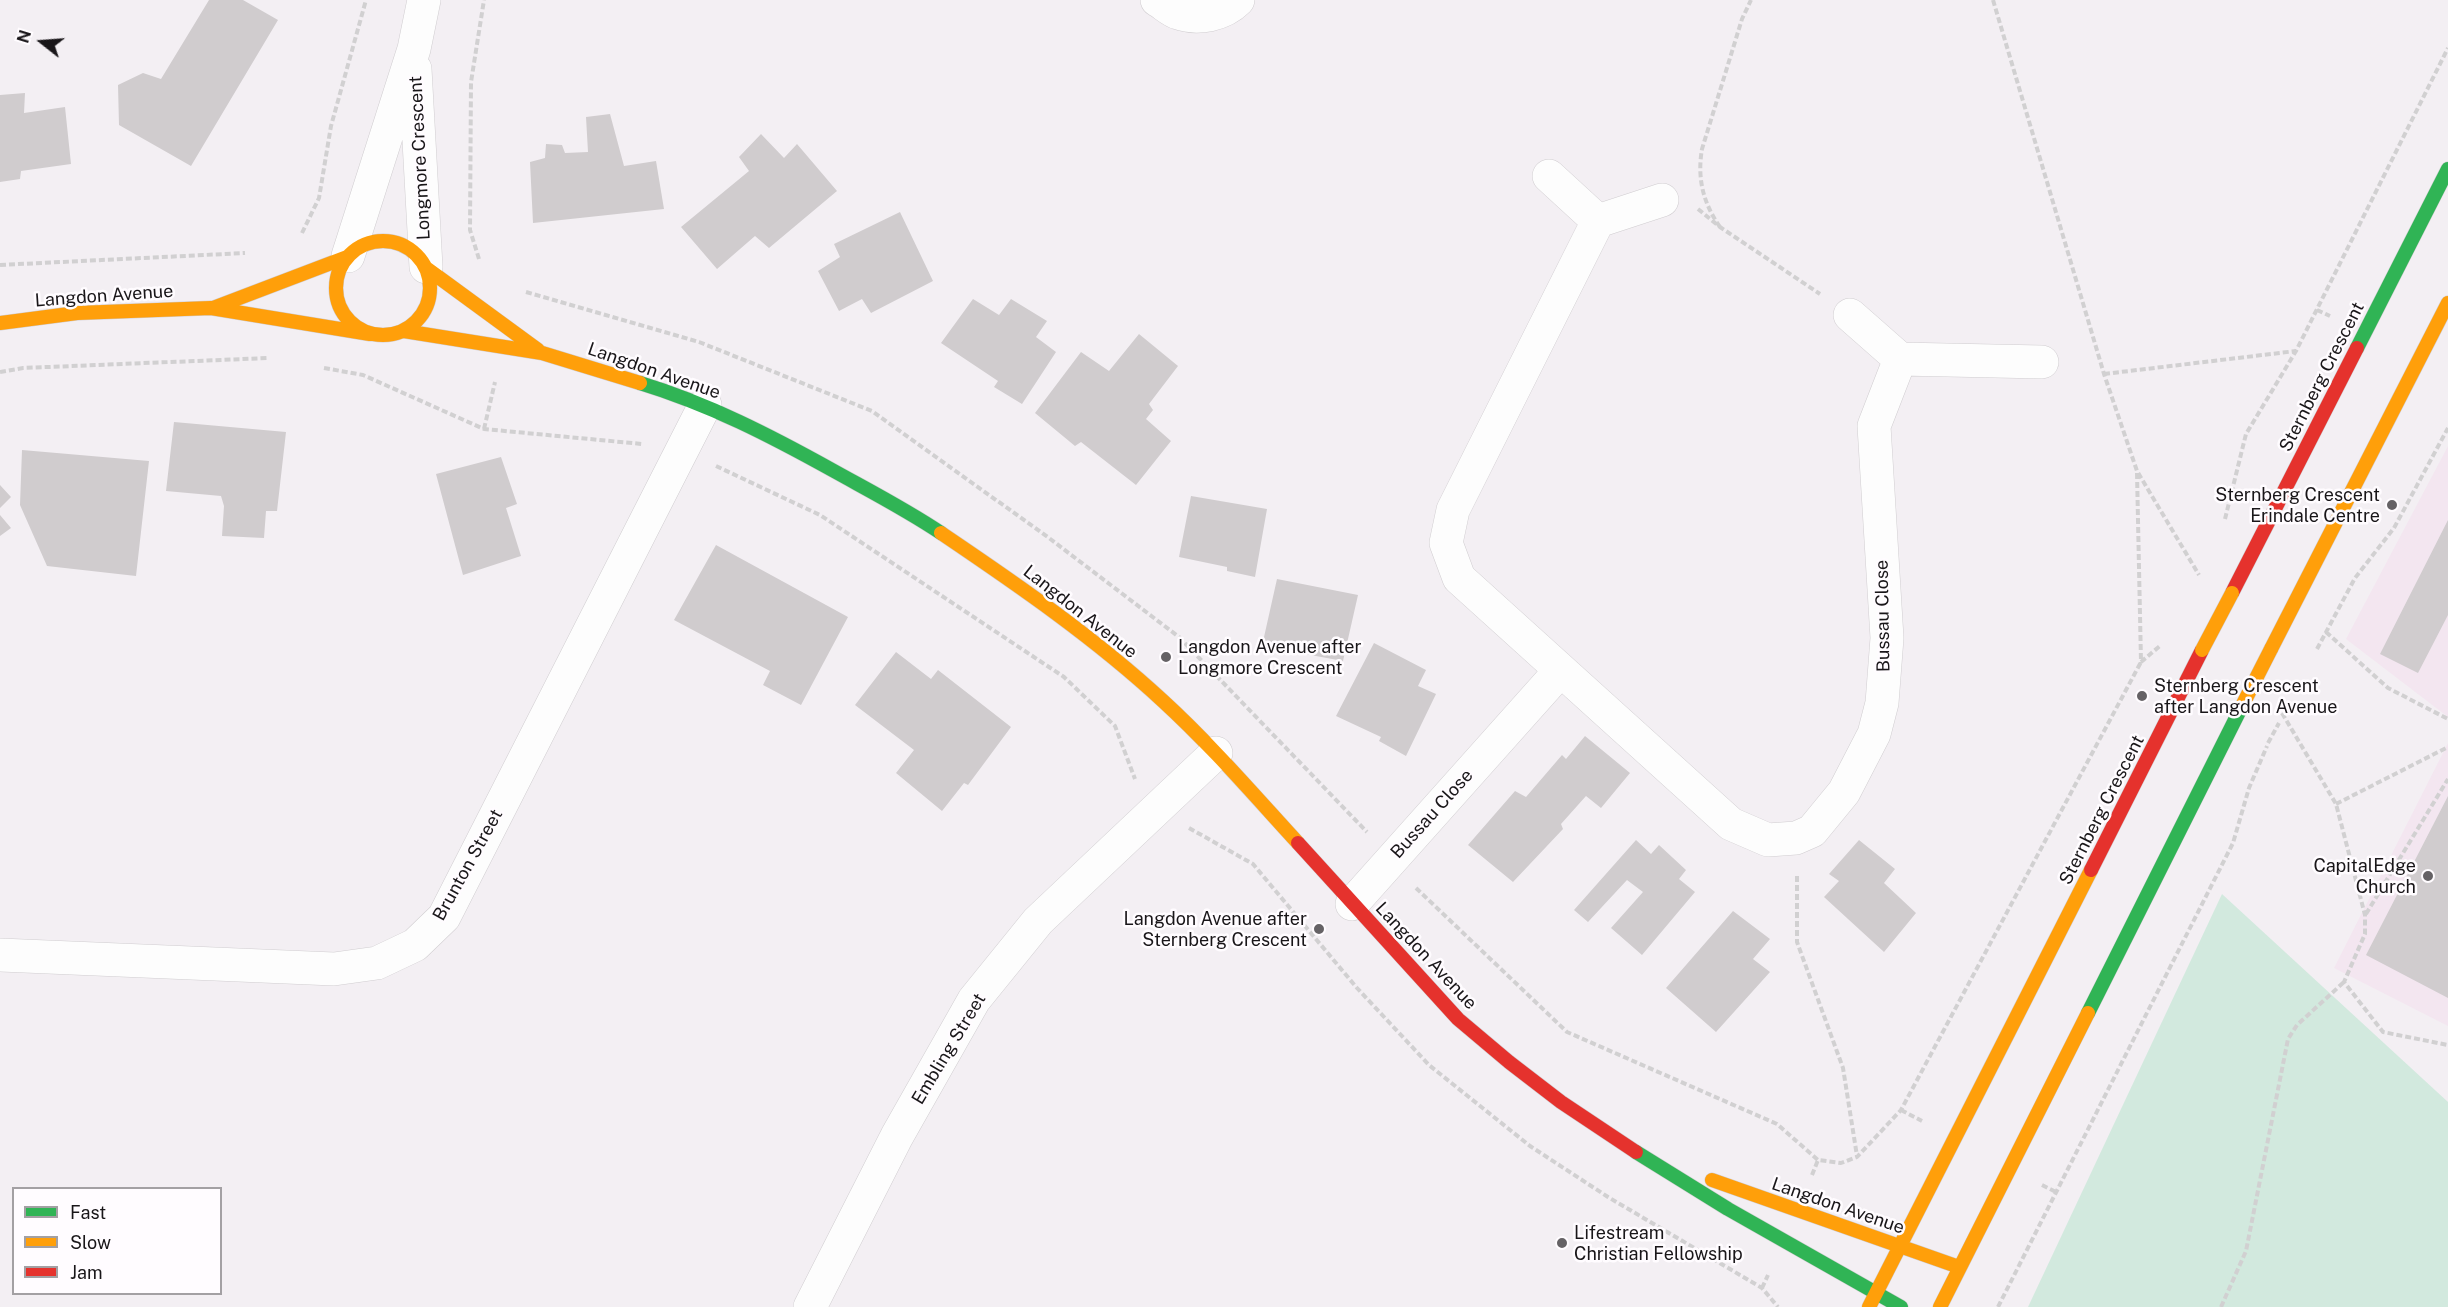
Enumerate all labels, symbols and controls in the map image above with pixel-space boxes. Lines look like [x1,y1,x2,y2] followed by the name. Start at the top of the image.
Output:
[12,12,72,72] north arrow
[13,28,35,45] text: N
[405,75,435,241] street label: Longmore Crescent
[34,280,174,312] street label: Langdon Avenue
[2275,299,2369,455] street label: Sternberg Crescent
[585,338,723,404] street label: Langdon Avenue
[2215,484,2380,526] place label: Sternberg Crescent Erindale Centre
[2385,498,2399,512] marker: Sternberg Crescent Erindale Centre
[1871,560,1895,672] street label: Bussau Close
[1019,561,1141,663] street label: Langdon Avenue
[1178,636,1361,678] place label: Langdon Avenue after Longmore Crescent
[1159,650,1173,664] marker: Langdon Avenue after Longmore Crescent
[2154,675,2337,718] place label: Sternberg Crescent after Langdon Avenue
[2135,689,2149,703] marker: Sternberg Crescent after Langdon Avenue
[2055,732,2149,888] street label: Sternberg Crescent
[1386,765,1478,863] street label: Bussau Close
[429,806,507,924] street label: Brunton Street
[2313,855,2416,898] place label: CapitalEdge Church
[2421,869,2435,883] marker: CapitalEdge Church
[1371,898,1481,1014] street label: Langdon Avenue
[1124,908,1307,950] place label: Langdon Avenue after Sternberg Crescent
[1312,922,1326,936] marker: Langdon Avenue after Sternberg Crescent
[907,990,991,1108] street label: Embling Street
[1769,1173,1907,1239] street label: Langdon Avenue
[12,1187,222,1295] legend
[70,1202,106,1223] text: Fast
[1574,1222,1743,1264] place label: Lifestream Christian Fellowship
[70,1232,111,1253] text: Slow
[1555,1236,1569,1250] marker: Lifestream Christian Fellowship
[70,1262,103,1283] text: Jam

